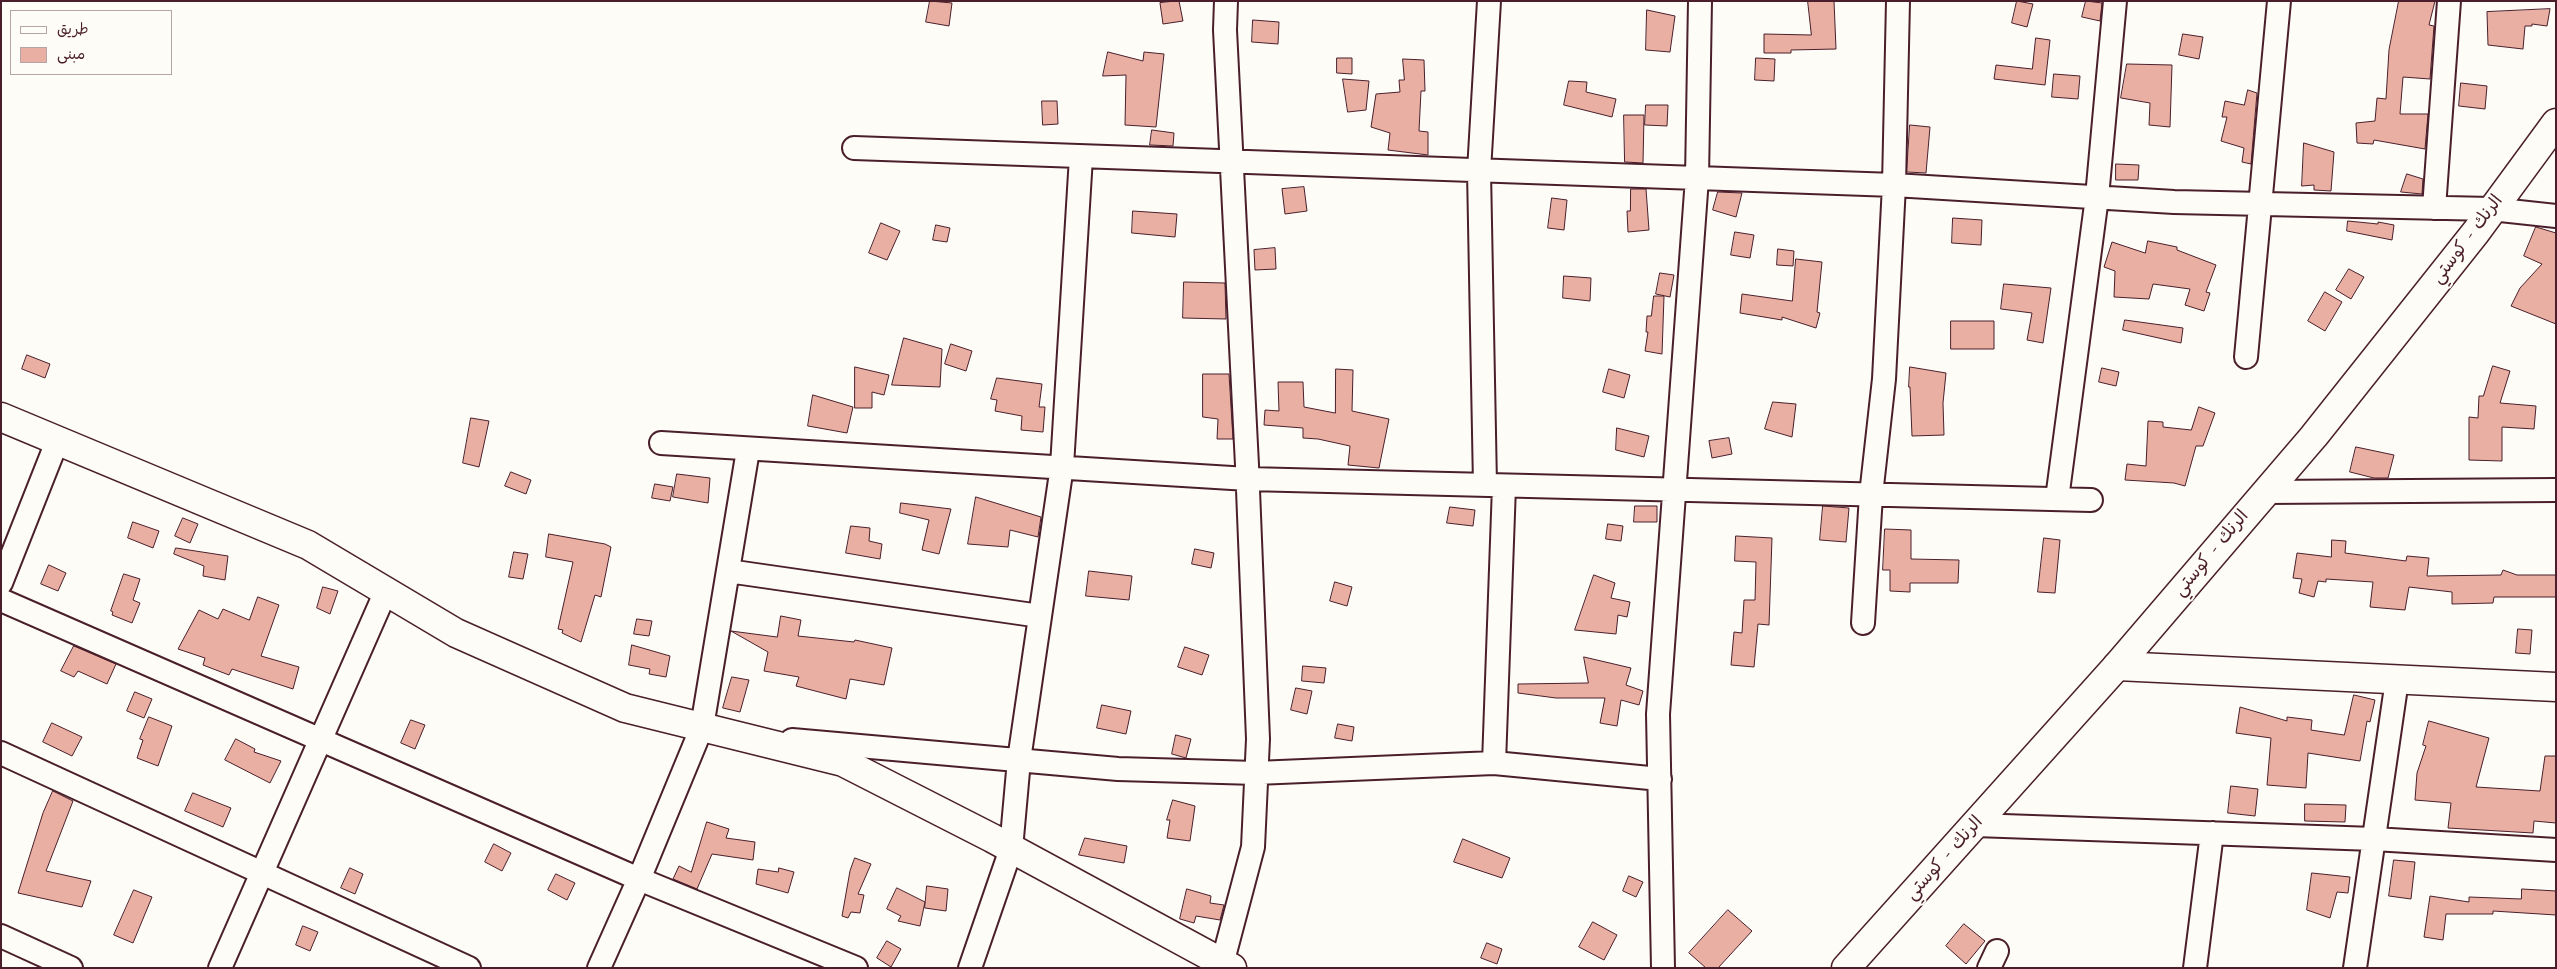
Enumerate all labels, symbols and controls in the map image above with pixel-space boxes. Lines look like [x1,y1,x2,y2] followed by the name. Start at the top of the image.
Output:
[10,10,172,75] legend
[57,19,89,40] text: طريق
[57,44,85,65] text: مبنى
[2428,191,2508,289] street label: الرنك - كوستي
[2170,507,2254,601] street label: الرنك - كوستي
[1902,813,1988,905] street label: الرنك - كوستي

